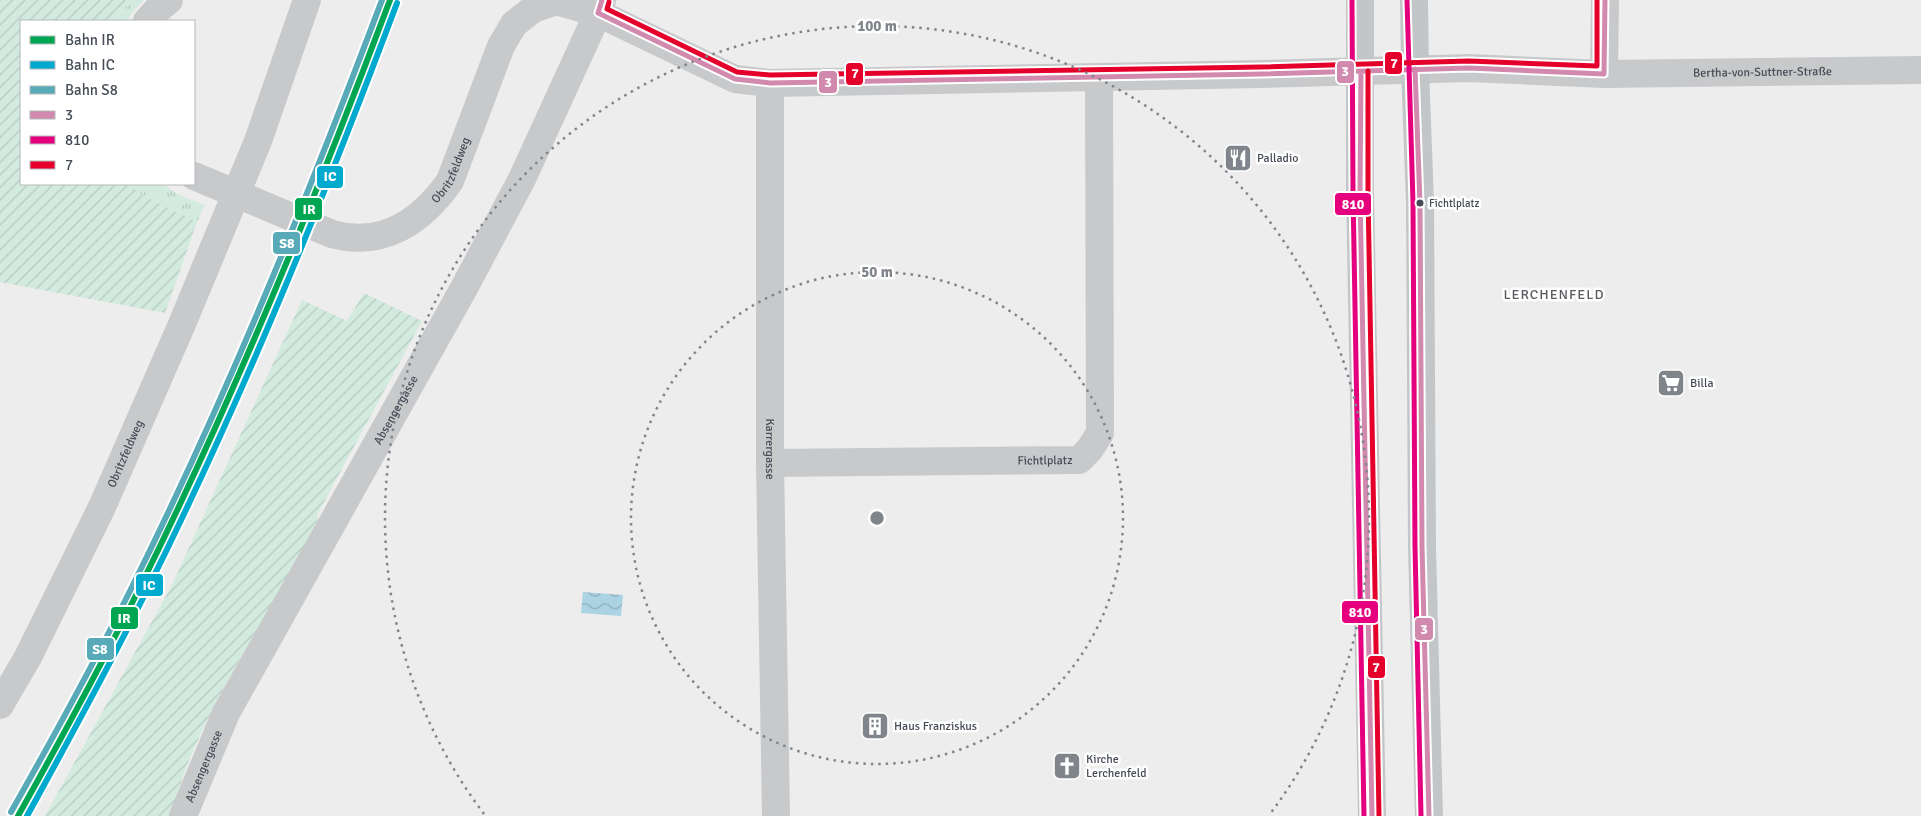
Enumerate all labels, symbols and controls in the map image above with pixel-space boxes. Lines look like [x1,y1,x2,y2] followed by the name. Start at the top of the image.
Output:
[857,17,897,35] text: 100 m
[20,20,195,185] legend
[65,31,115,49] text: Bahn IR
[1384,51,1403,75] line badge: 7
[1390,55,1398,72] text: 7
[65,56,115,74] text: Bahn IC
[1336,60,1355,84] line badge: 3
[845,62,864,86] line badge: 7
[1341,63,1349,80] text: 3
[1693,64,1832,81] street label: Bertha-von-Suttner-Straße
[851,65,859,82] text: 7
[818,70,838,94] line badge: 3
[824,74,832,91] text: 3
[65,81,118,99] text: Bahn S8
[65,106,73,124] text: 3
[65,131,89,149] text: 810
[428,135,474,207] street label: Obritzfeldweg
[1223,143,1253,173] restaurant icon: Palladio
[1257,151,1298,166] place label: Palladio
[65,156,73,174] text: 7
[316,165,344,189] line badge: IC
[324,168,337,185] text: IC
[1334,192,1372,216] line badge: 810
[1342,196,1365,213] text: 810
[294,197,323,221] line badge: IR
[1429,197,1480,210] place label: Fichtlplatz
[1415,198,1425,208] marker: Fichtlplatz
[302,201,316,218] text: IR
[272,231,301,255] line badge: S8
[279,235,295,252] text: S8
[861,263,893,281] text: 50 m
[1503,286,1605,303] district label: LERCHENFELD
[1656,368,1686,398] supermarket icon: Billa
[371,373,422,447] street label: Absengergasse
[1690,376,1714,391] place label: Billa
[104,418,147,490] street label: Obritzfeldweg
[762,418,777,480] street label: Karrergasse
[1017,453,1073,469] street label: Fichtlplatz
[868,509,886,527] centre of rings
[135,573,164,597] line badge: IC
[143,577,156,594] text: IC
[1341,600,1379,624] line badge: 810
[1349,604,1372,621] text: 810
[110,606,139,630] line badge: IR
[117,610,131,627] text: IR
[1414,617,1434,641] line badge: 3
[1420,621,1428,638] text: 3
[86,637,115,661] line badge: S8
[92,641,108,658] text: S8
[1367,655,1386,679] line badge: 7
[1372,659,1380,676] text: 7
[860,711,890,741] building icon: Haus Franziskus
[894,719,977,734] place label: Haus Franziskus
[182,728,226,805] street label: Absengergasse
[1052,751,1082,781] church icon: Kirche Lerchenfeld
[1086,752,1147,781] place label: Kirche Lerchenfeld

